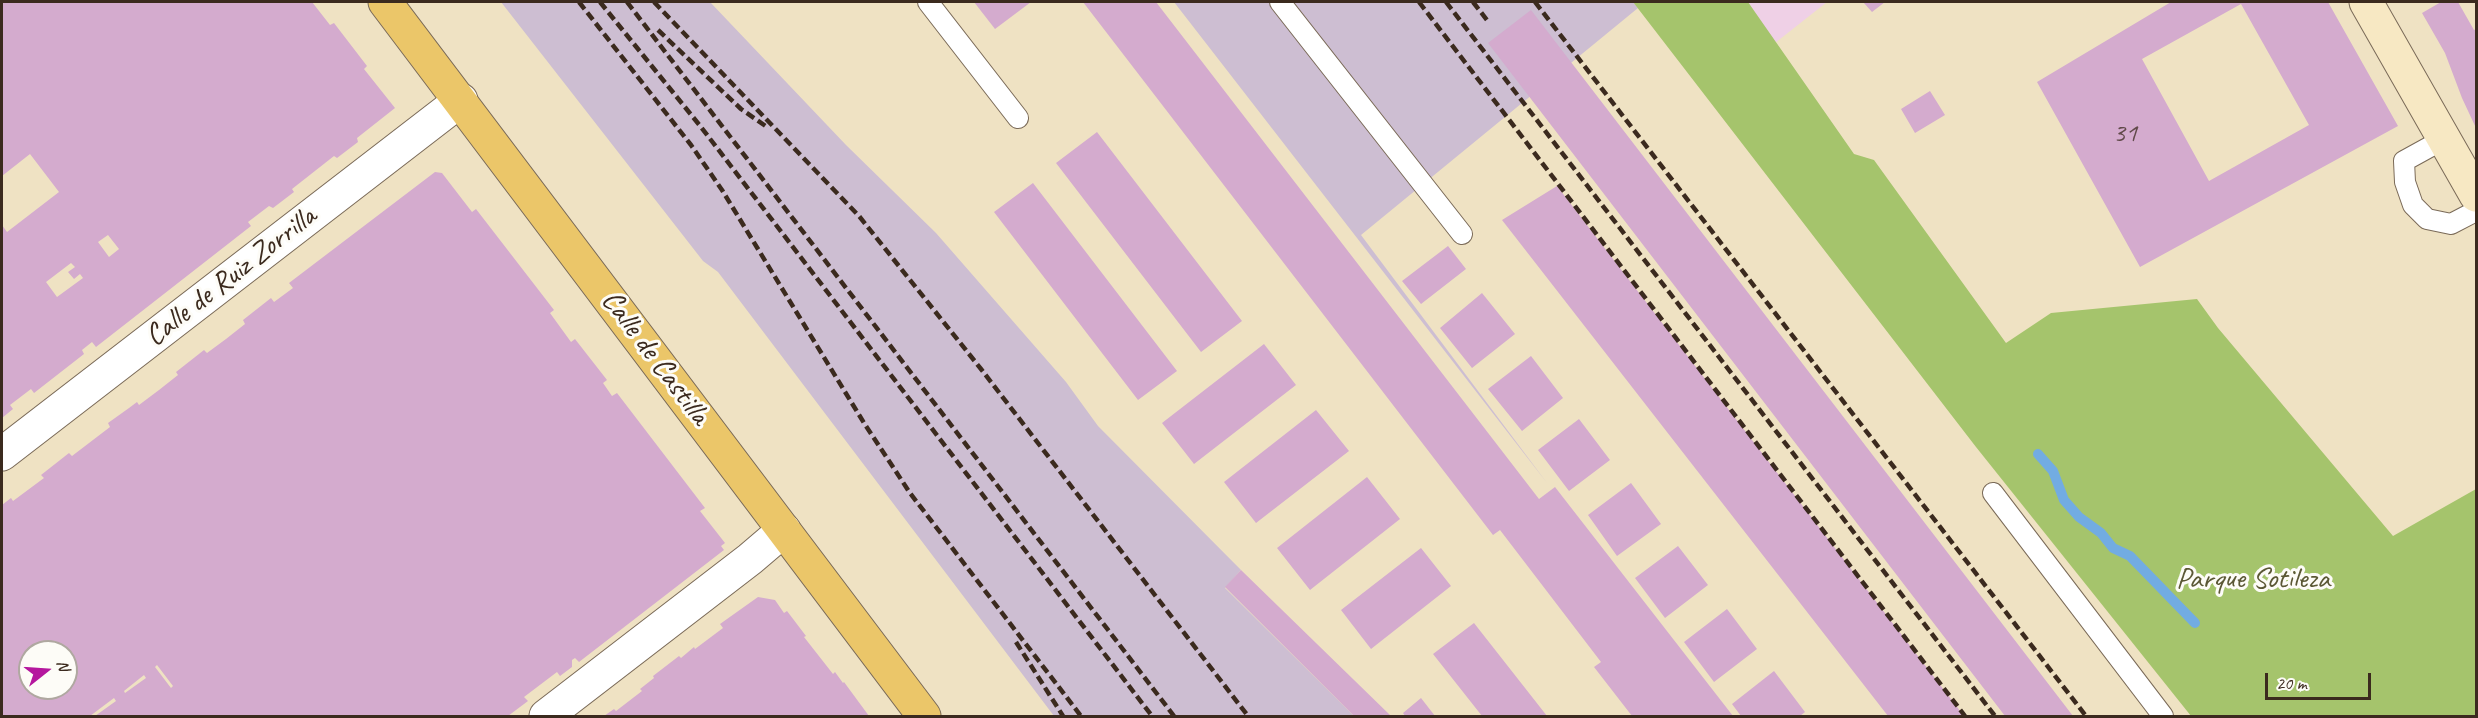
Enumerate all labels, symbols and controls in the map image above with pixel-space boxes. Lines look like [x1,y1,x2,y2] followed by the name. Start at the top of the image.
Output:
[2113,118,2137,150] house number: 31
[138,199,324,355] street label: Calle de Ruiz Zorrilla
[593,284,717,432] street label: Calle de Castilla
[2176,561,2330,597] park label: Parque Sotileza
[18,640,78,700] north arrow
[52,658,74,673] text: N
[2268,661,2374,699] scale bar
[2276,672,2307,694] text: 20 m

